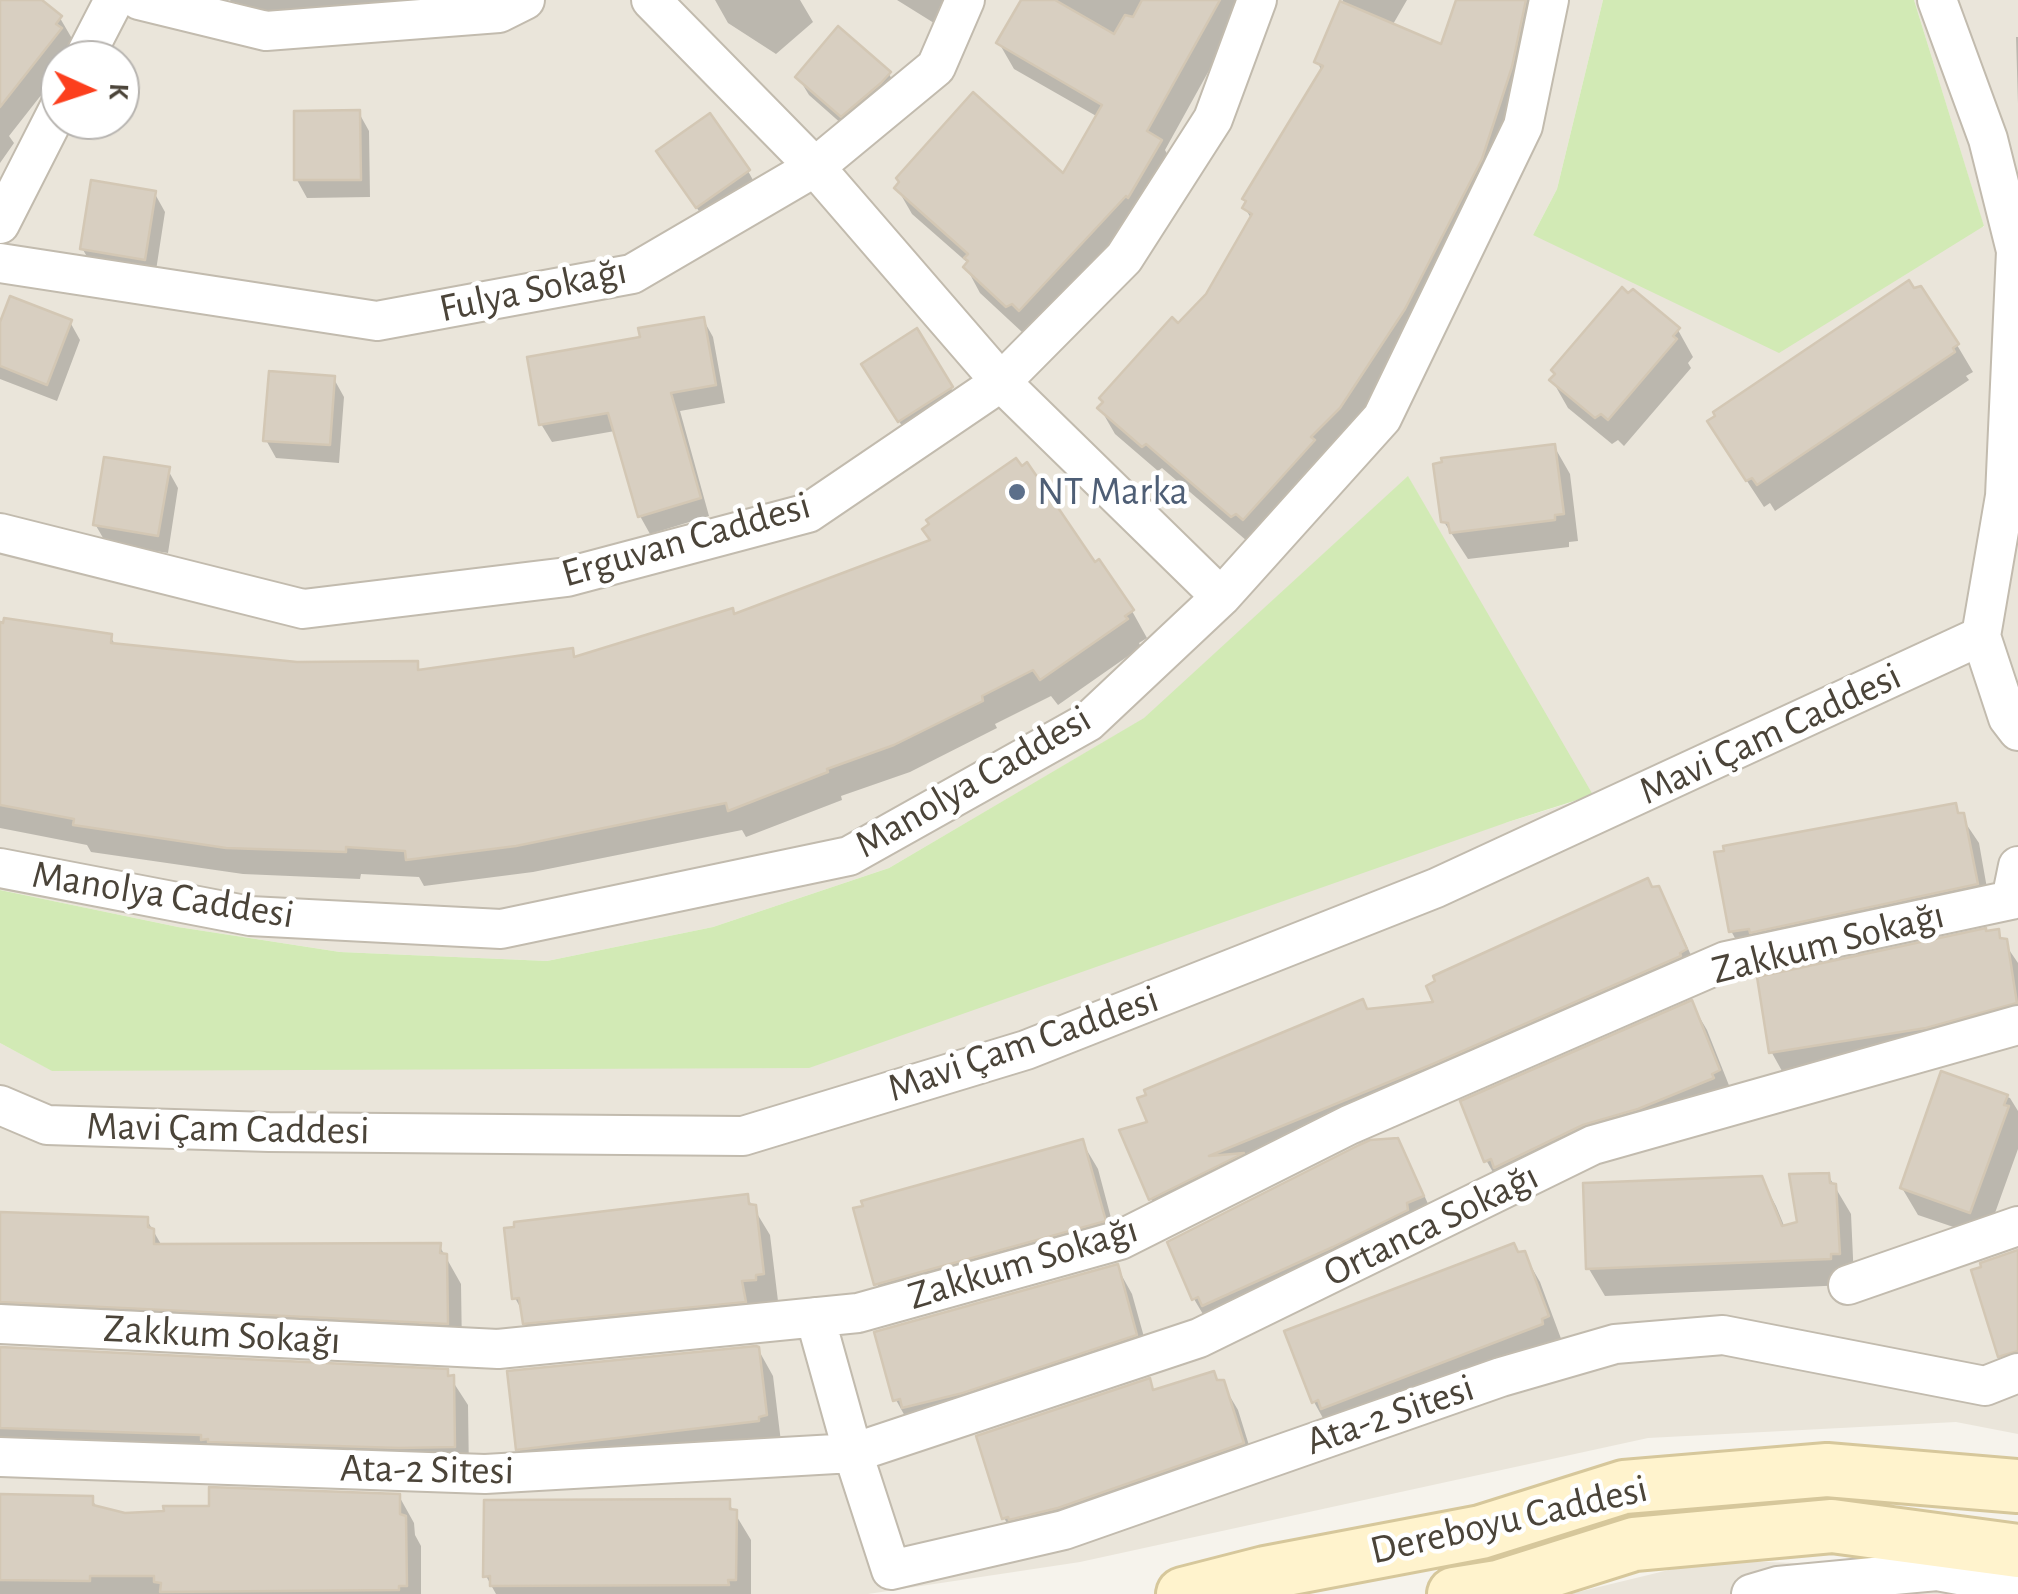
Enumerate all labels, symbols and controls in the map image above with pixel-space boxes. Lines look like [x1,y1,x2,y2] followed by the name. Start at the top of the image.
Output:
[40,40,140,140] north arrow
[104,83,132,100] text: K
[435,247,631,333] street label: Fulya Sokağı
[1037,468,1188,516] place label: NT Marka
[1006,481,1028,503] marker: NT Marka
[556,482,816,598] street label: Erguvan Caddesi
[1631,652,1909,816] street label: Mavi Çam Caddesi
[846,695,1100,869] street label: Manolya Caddesi
[29,851,297,939] street label: Manolya Caddesi
[1707,891,1949,995] street label: Zakkum Sokağı
[881,975,1165,1113] street label: Mavi Çam Caddesi
[86,1103,370,1155] street label: Mavi Çam Caddesi
[1316,1152,1546,1298] street label: Ortanca Sokağı
[902,1205,1144,1321] street label: Zakkum Sokağı
[102,1305,342,1365] street label: Zakkum Sokağı
[1300,1364,1480,1466] street label: Ata-2 Sitesi
[339,1444,515,1496] street label: Ata-2 Sitesi
[1366,1465,1652,1575] street label: Dereboyu Caddesi

